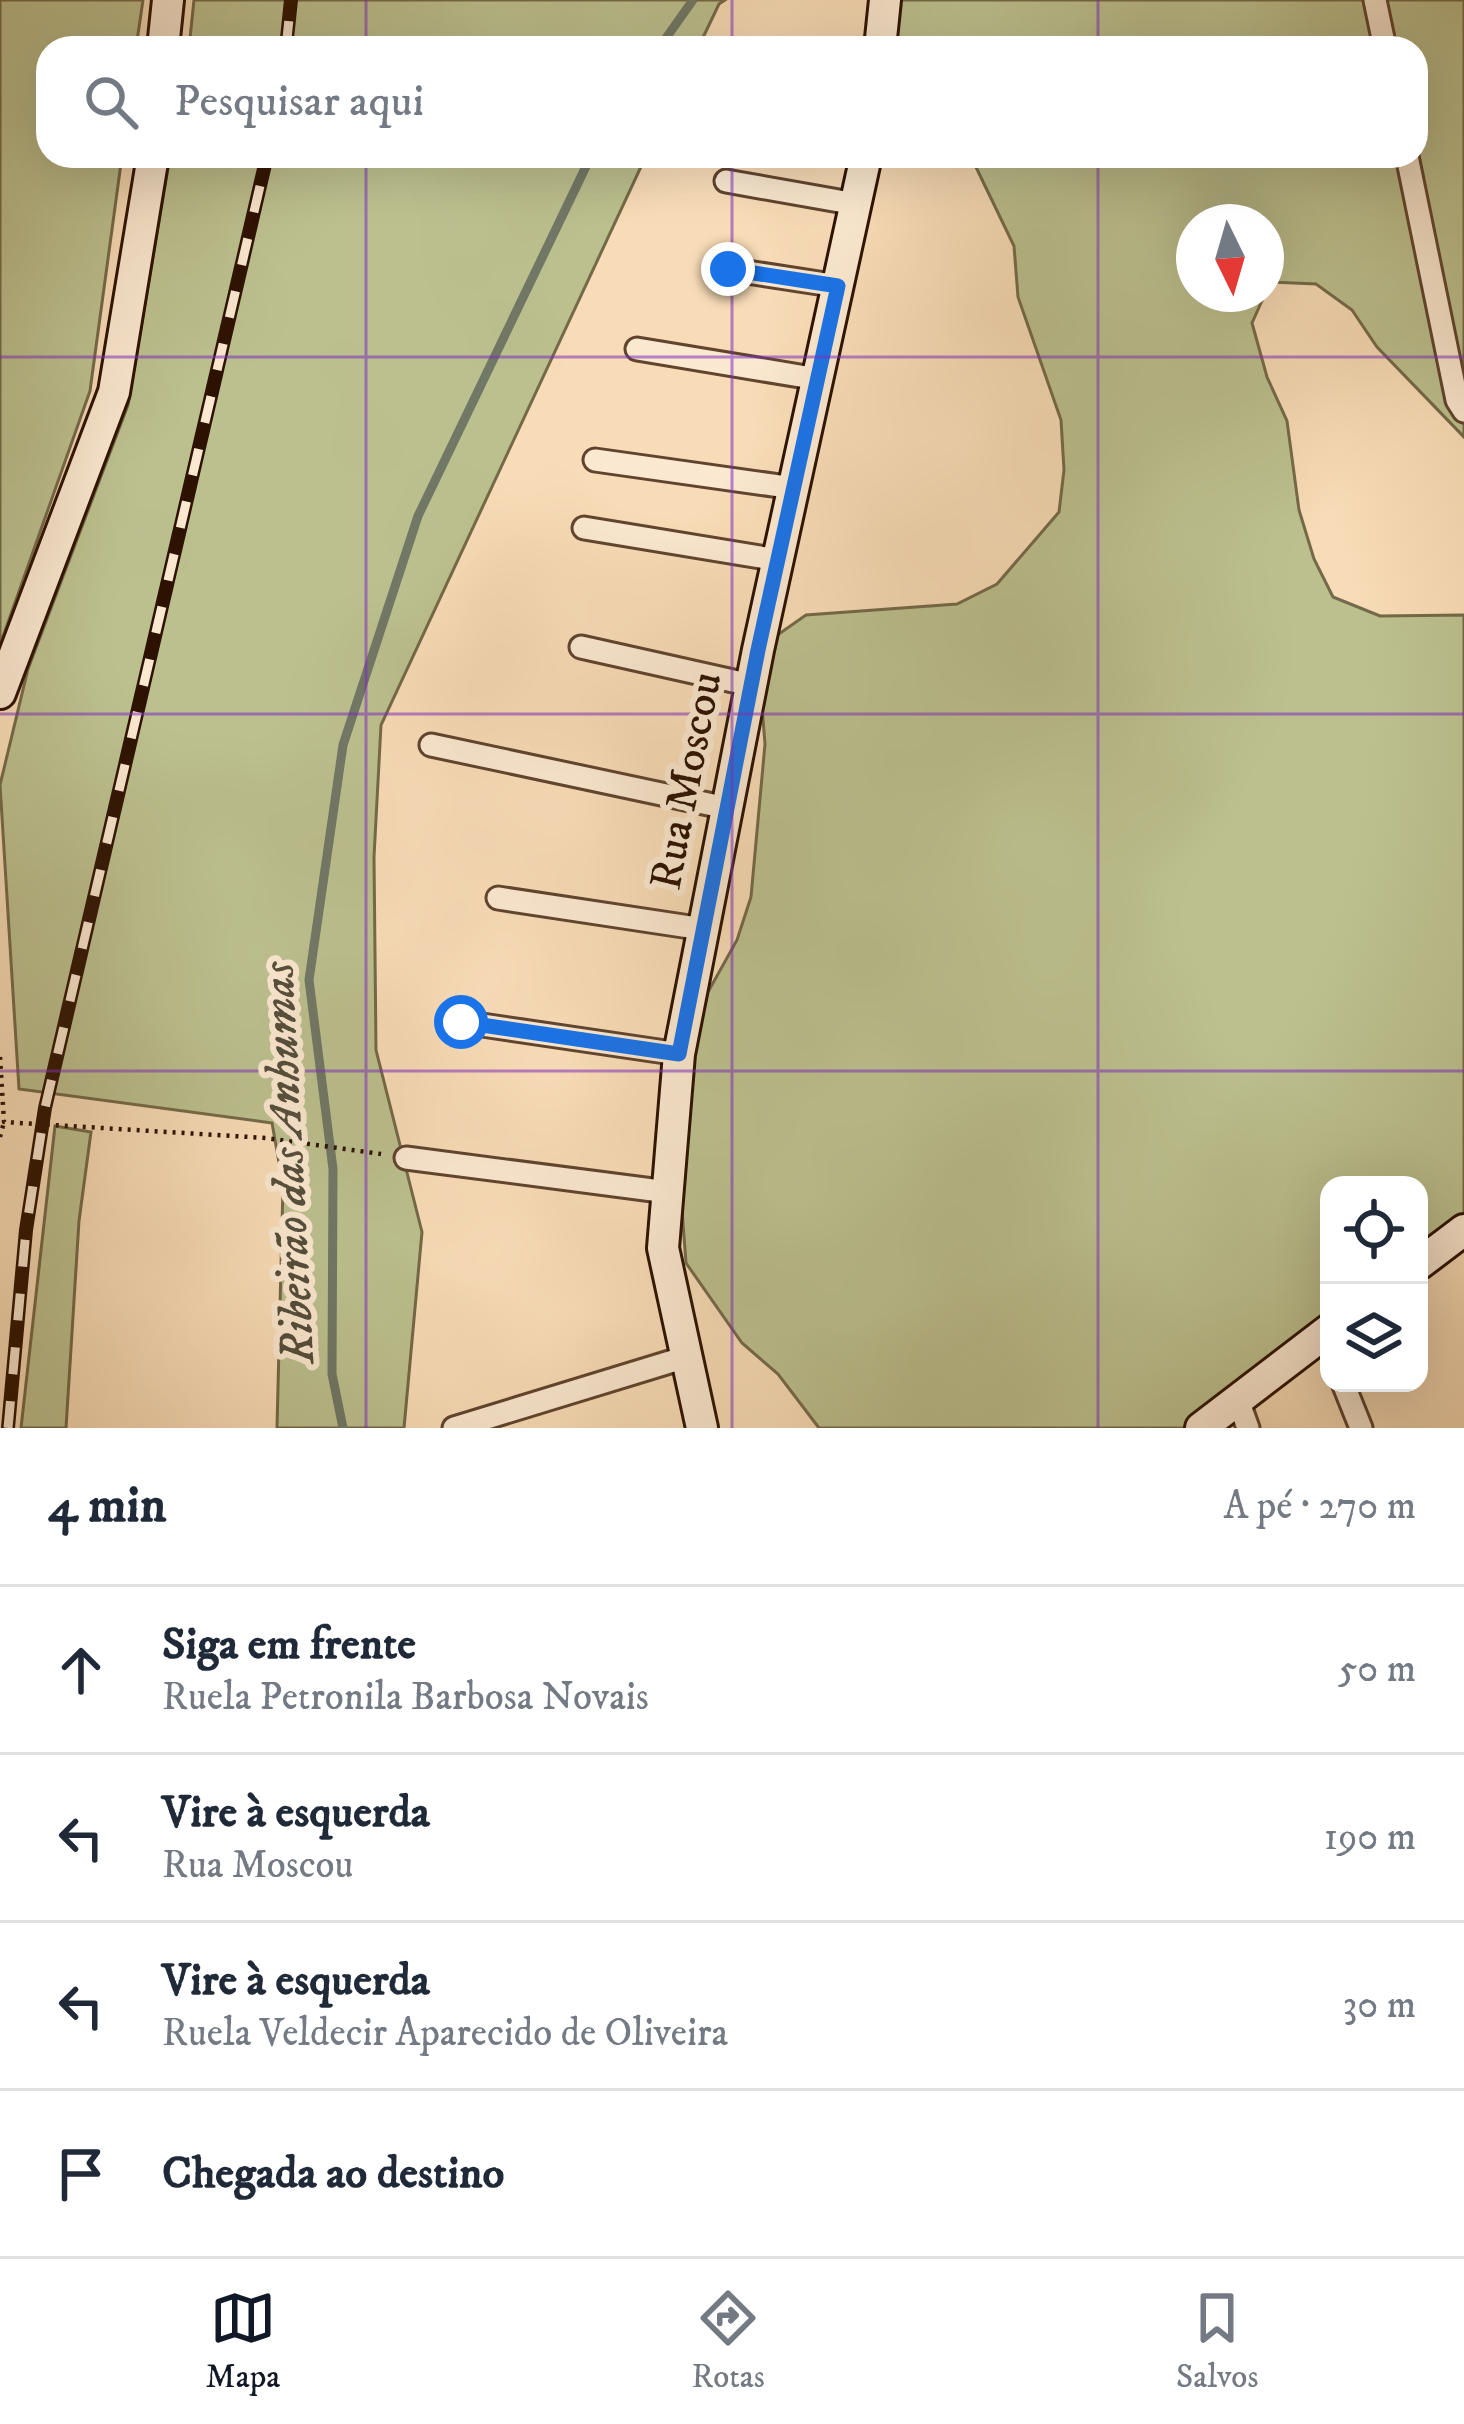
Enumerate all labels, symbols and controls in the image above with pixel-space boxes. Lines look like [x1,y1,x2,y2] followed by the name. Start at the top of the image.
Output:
[36,36,1428,168] search box
[78,69,144,135] icon: search
[174,74,424,130] text: Pesquisar aqui
[1176,204,1284,312] north arrow
[701,242,755,296] route end
[638,667,736,895] street label: Rua Moscou
[248,959,330,1368] water label: Ribeirão das Anhumas
[434,995,488,1049] route start
[1320,1176,1428,1392] map controls
[1320,1176,1428,1284] button: locate
[1320,1284,1428,1392] button: layers
[48,1474,166,1538] text: 4 min
[1224,1482,1416,1531] text: A pé · 270 m
[162,1617,416,1673] text: Siga em frente
[48,1637,114,1703] icon: ahead
[1338,1645,1416,1694] text: 50 m
[162,1673,649,1722] text: Ruela Petronila Barbosa Novais
[162,1785,430,1841] text: Vire à esquerda
[48,1805,114,1871] icon: left
[1324,1813,1416,1862] text: 190 m
[162,1841,353,1890] text: Rua Moscou
[162,1953,430,2009] text: Vire à esquerda
[48,1973,114,2039] icon: left
[1343,1981,1416,2030] text: 30 m
[162,2009,728,2058] text: Ruela Veldecir Aparecido de Oliveira
[48,2141,114,2207] icon: arrive
[162,2146,504,2202] text: Chegada ao destino
[206,2285,280,2398] tab: Mapa
[691,2285,765,2398] tab: Rotas
[1176,2285,1258,2398] tab: Salvos

